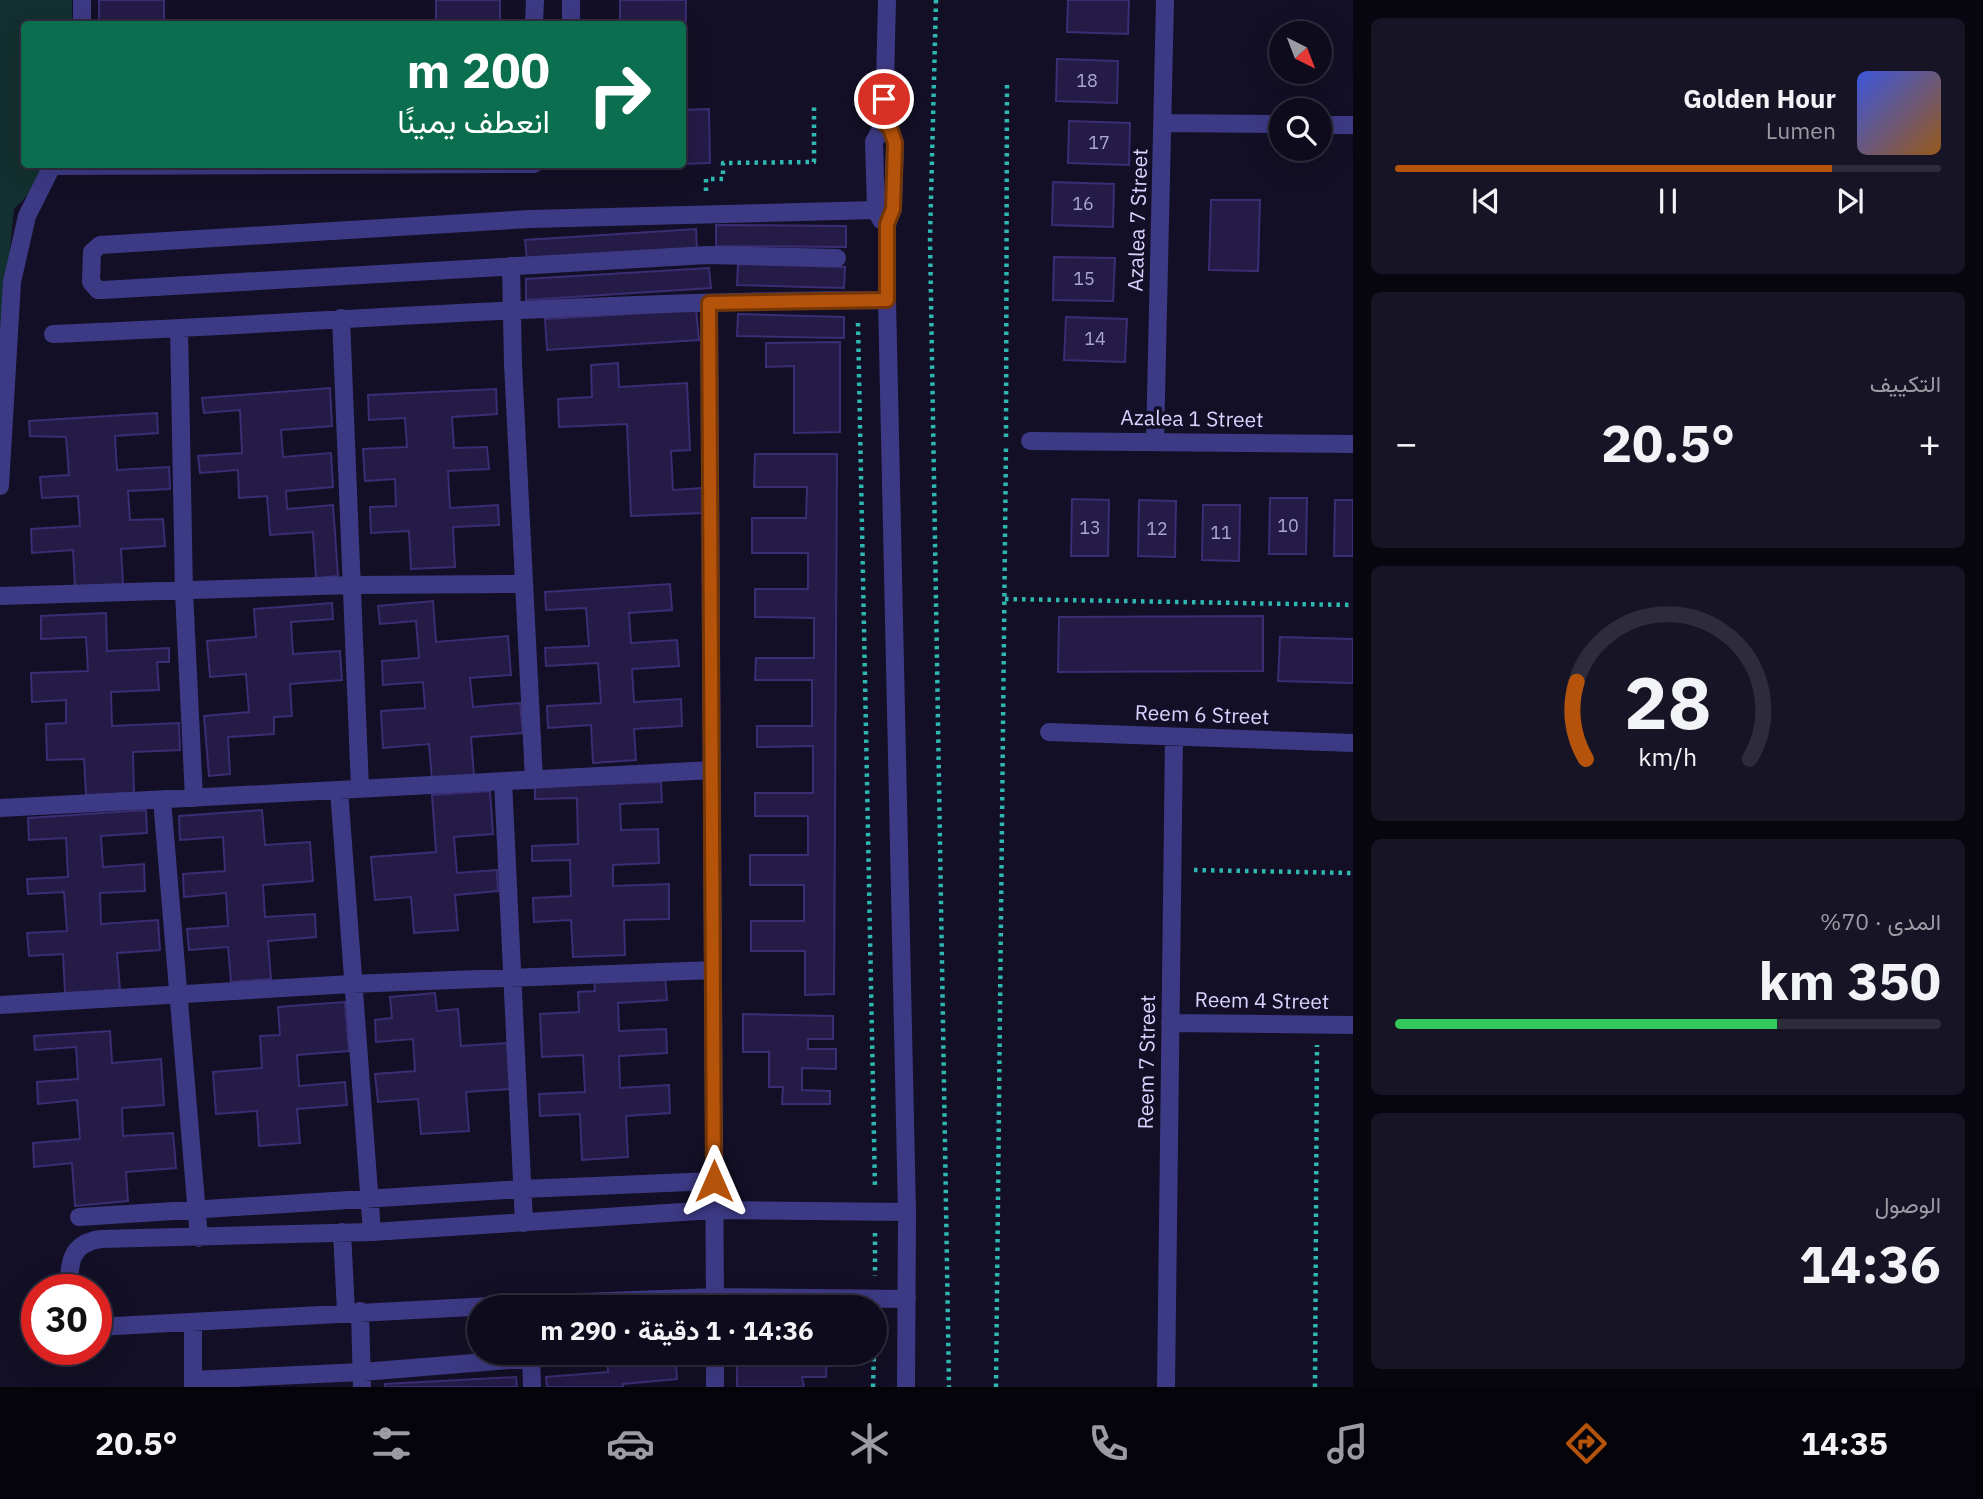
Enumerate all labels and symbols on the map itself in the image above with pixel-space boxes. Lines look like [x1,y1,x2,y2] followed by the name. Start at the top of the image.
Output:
[1269,21,1332,84] north arrow
[854,69,914,129] pin
[1076,69,1098,92] house number: 18
[1088,131,1110,154] house number: 17
[1121,148,1153,292] street label: Azalea 7 Street
[1072,192,1094,215] house number: 16
[1073,267,1095,290] house number: 15
[1084,327,1106,350] house number: 14
[1120,403,1264,433] street label: Azalea 1 Street
[1277,514,1299,537] house number: 10
[1079,516,1101,539] house number: 13
[1146,517,1168,540] house number: 12
[1210,521,1232,544] house number: 11
[1134,698,1270,730] street label: Reem 6 Street
[1194,985,1330,1015] street label: Reem 4 Street
[1131,994,1161,1130] street label: Reem 7 Street
[677,1144,751,1218] position arrow
[21,1274,112,1365] speed limit sign: 30

